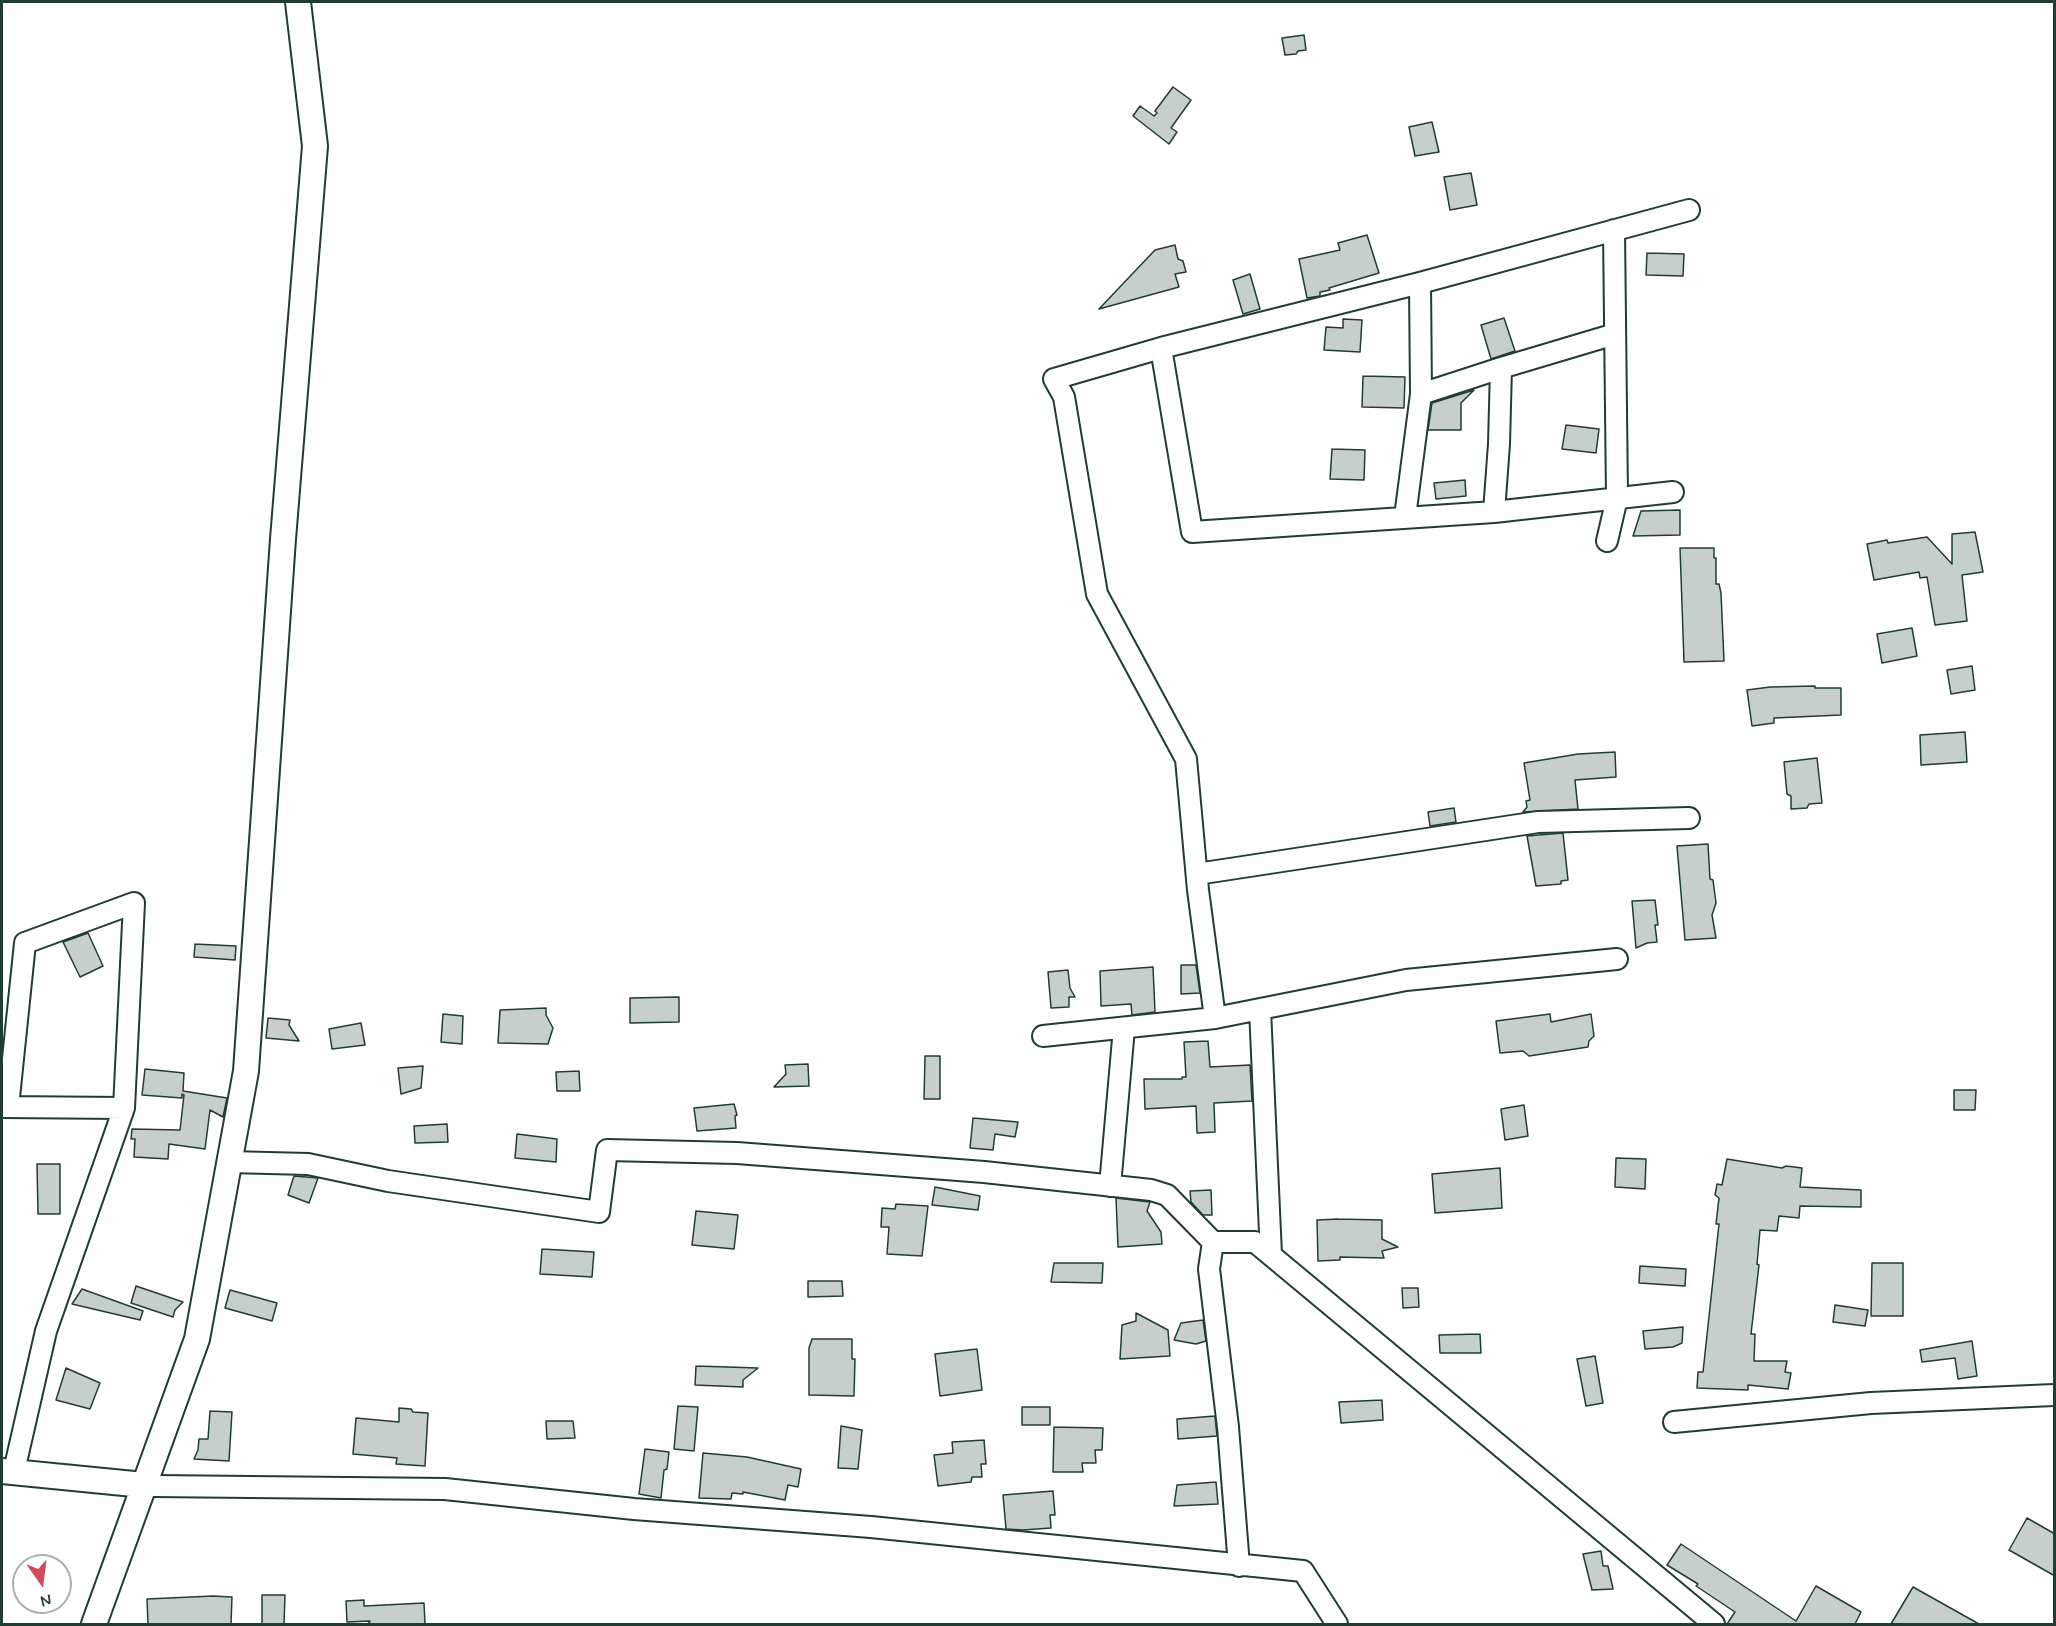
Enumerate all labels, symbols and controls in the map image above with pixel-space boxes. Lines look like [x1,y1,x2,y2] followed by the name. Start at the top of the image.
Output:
[12,1554,72,1614] north arrow
[38,1589,54,1611] text: N

